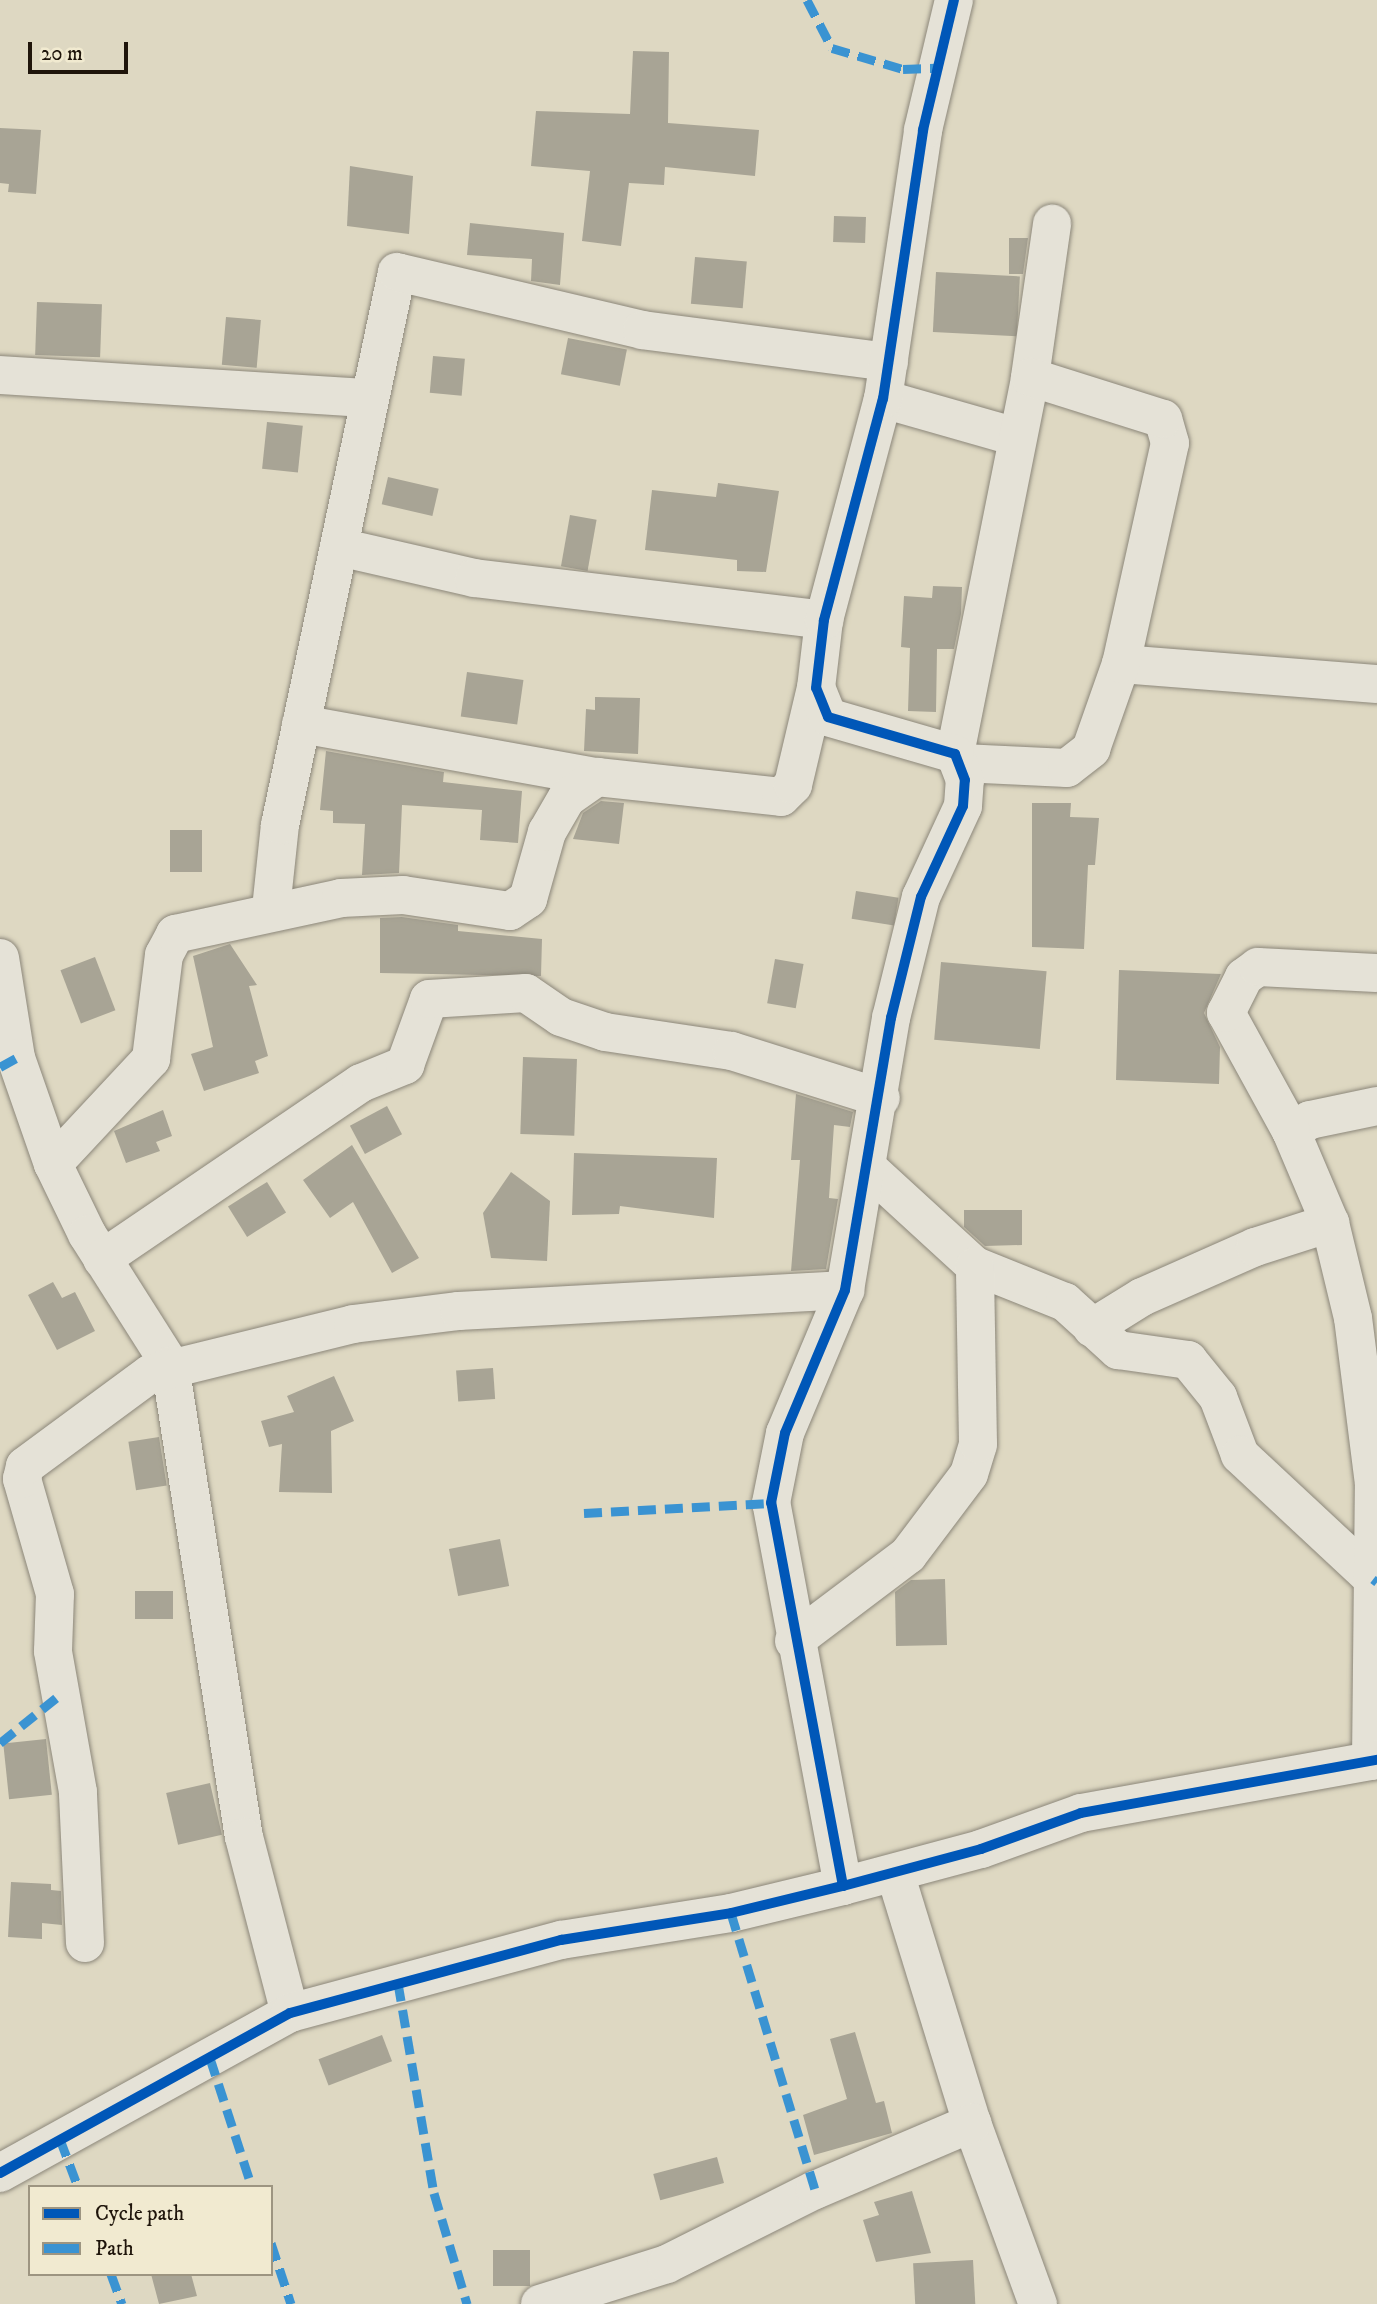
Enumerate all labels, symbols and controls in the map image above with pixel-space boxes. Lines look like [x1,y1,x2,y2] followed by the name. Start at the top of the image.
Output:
[32,28,131,72] scale bar
[41,41,83,67] text: 20 m
[28,2185,273,2276] legend
[95,2201,184,2227] text: Cycle path
[95,2236,134,2262] text: Path

